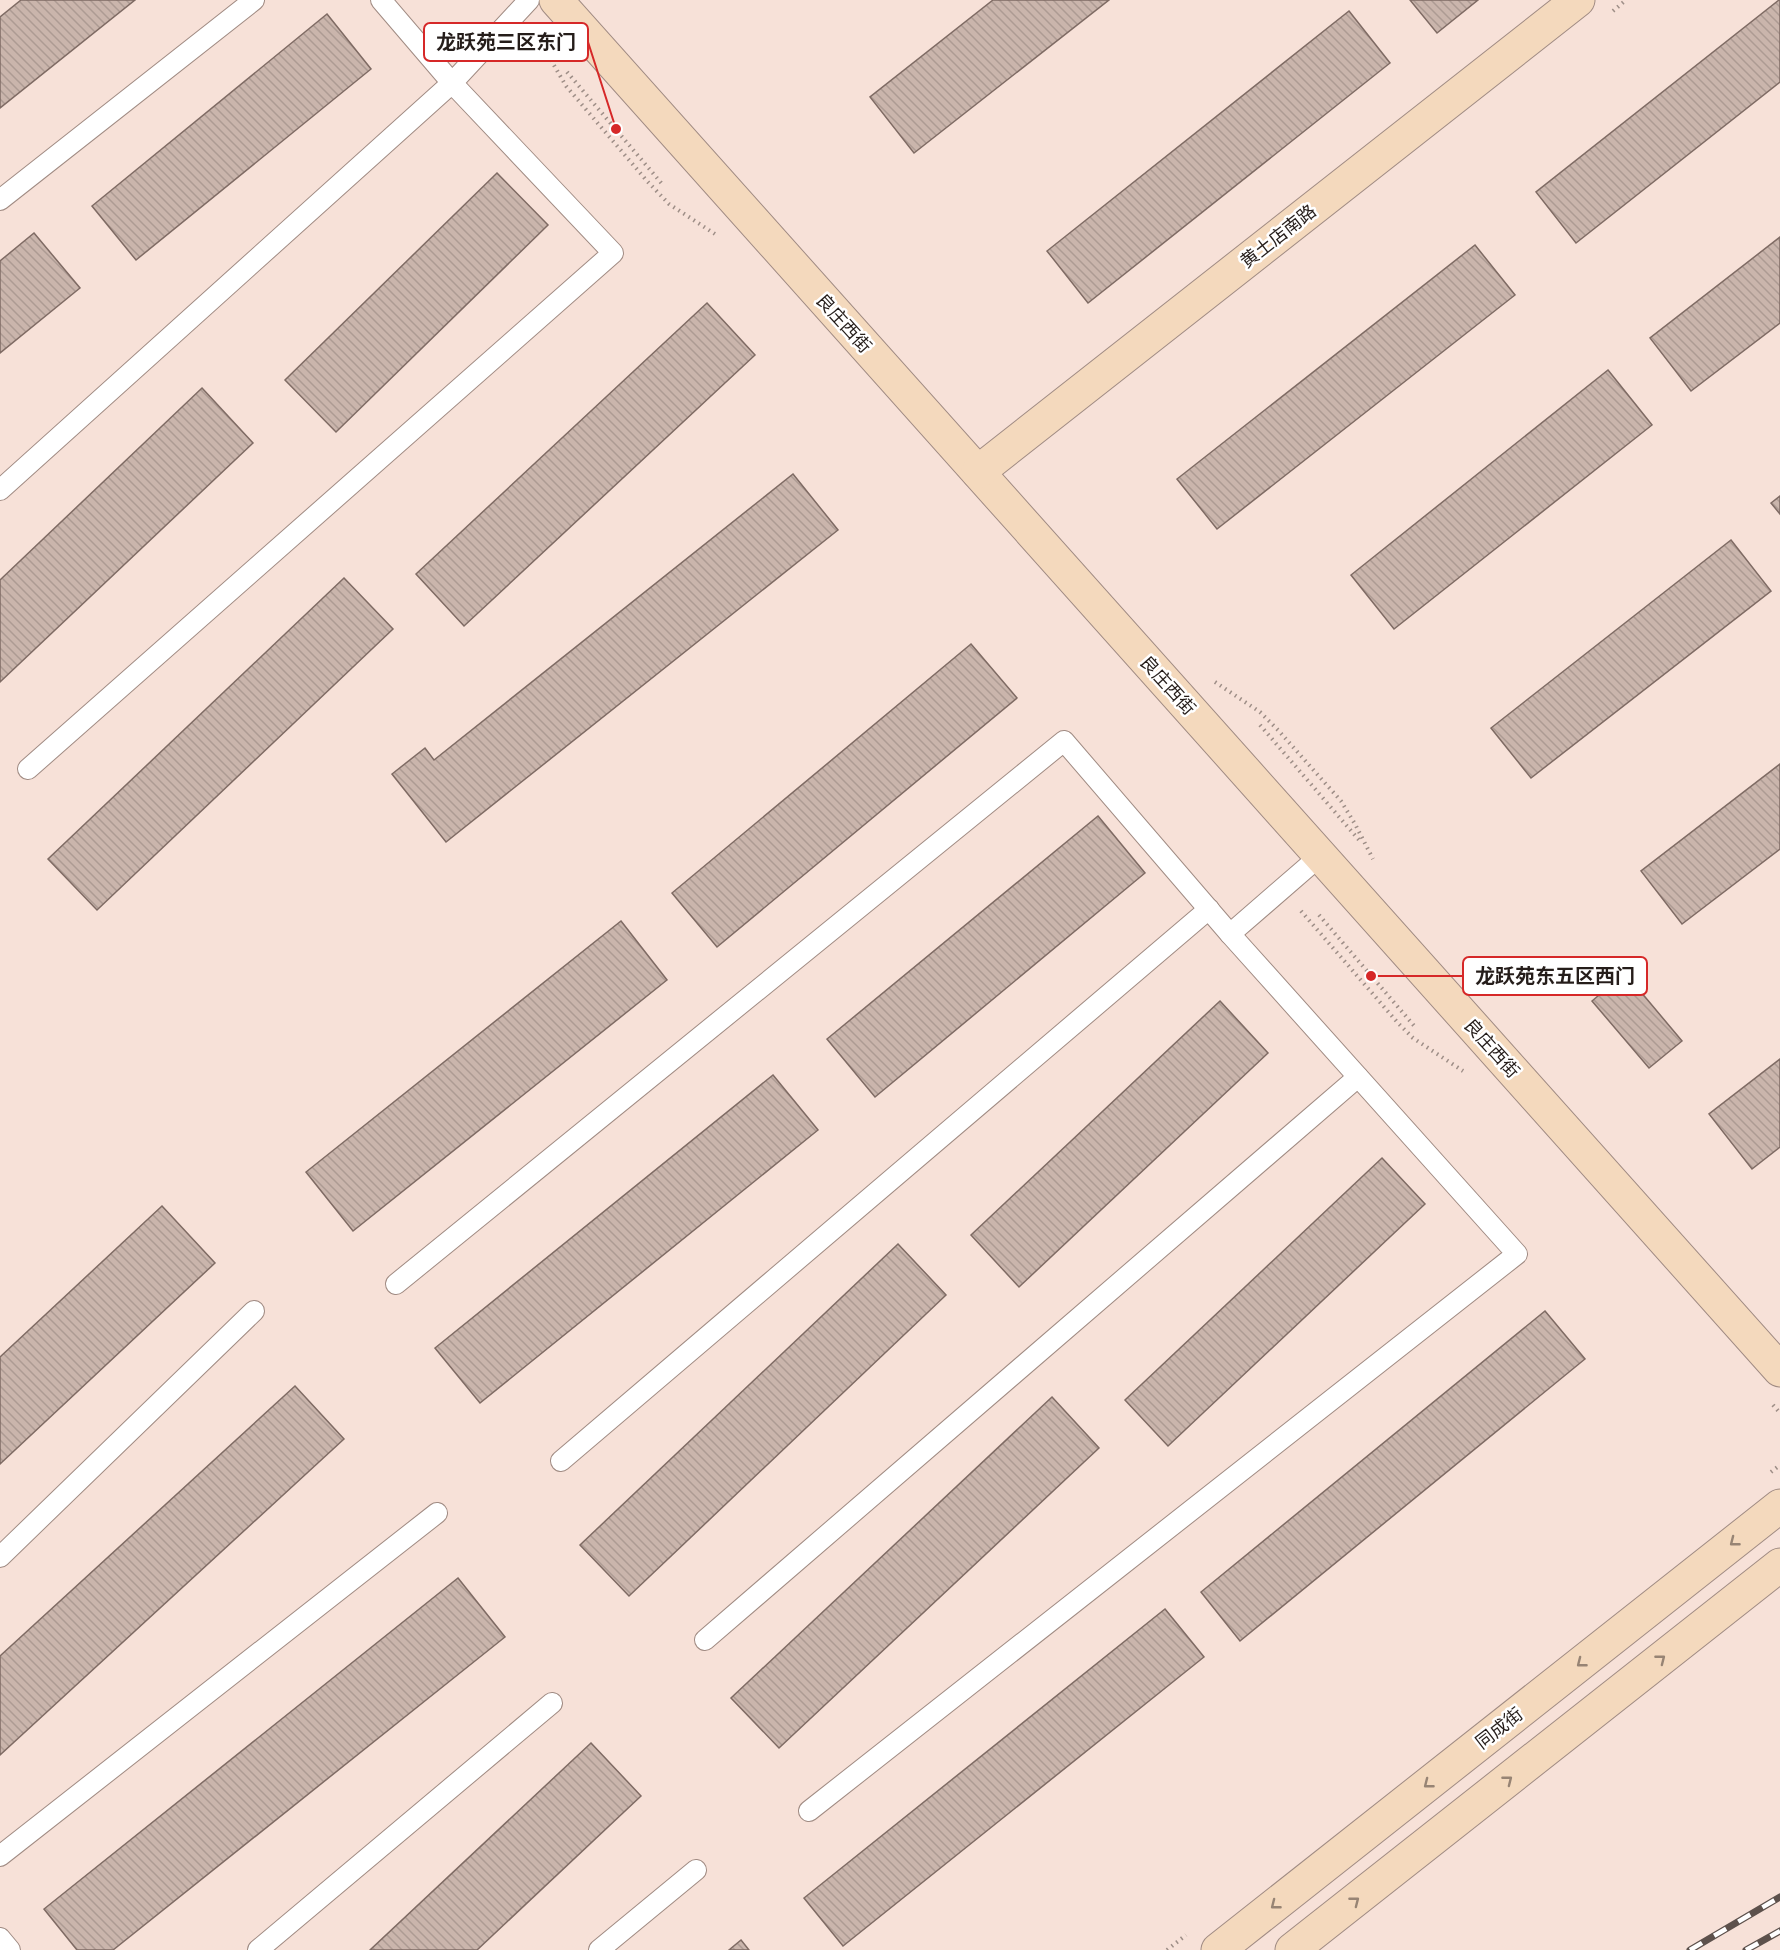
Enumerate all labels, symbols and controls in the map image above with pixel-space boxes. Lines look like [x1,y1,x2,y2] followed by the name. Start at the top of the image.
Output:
[424,23,588,61] callout: 龙跃苑三区东门
[436,30,576,54] text: 龙跃苑三区东门
[1236,200,1320,272] street label: 黄土店南路
[812,289,876,357] street label: 良庄西街
[1136,651,1200,719] street label: 良庄西街
[1463,957,1647,995] callout: 龙跃苑东五区西门
[1475,964,1635,988] text: 龙跃苑东五区西门
[1460,1014,1524,1082] street label: 良庄西街
[1730,1535,1741,1546] one-way arrow
[1577,1656,1588,1667] one-way arrow
[1654,1656,1665,1667] one-way arrow
[1471,1703,1527,1753] street label: 同成街
[1424,1776,1435,1787] one-way arrow
[1501,1776,1512,1787] one-way arrow
[1271,1897,1282,1908] one-way arrow
[1348,1897,1359,1908] one-way arrow

